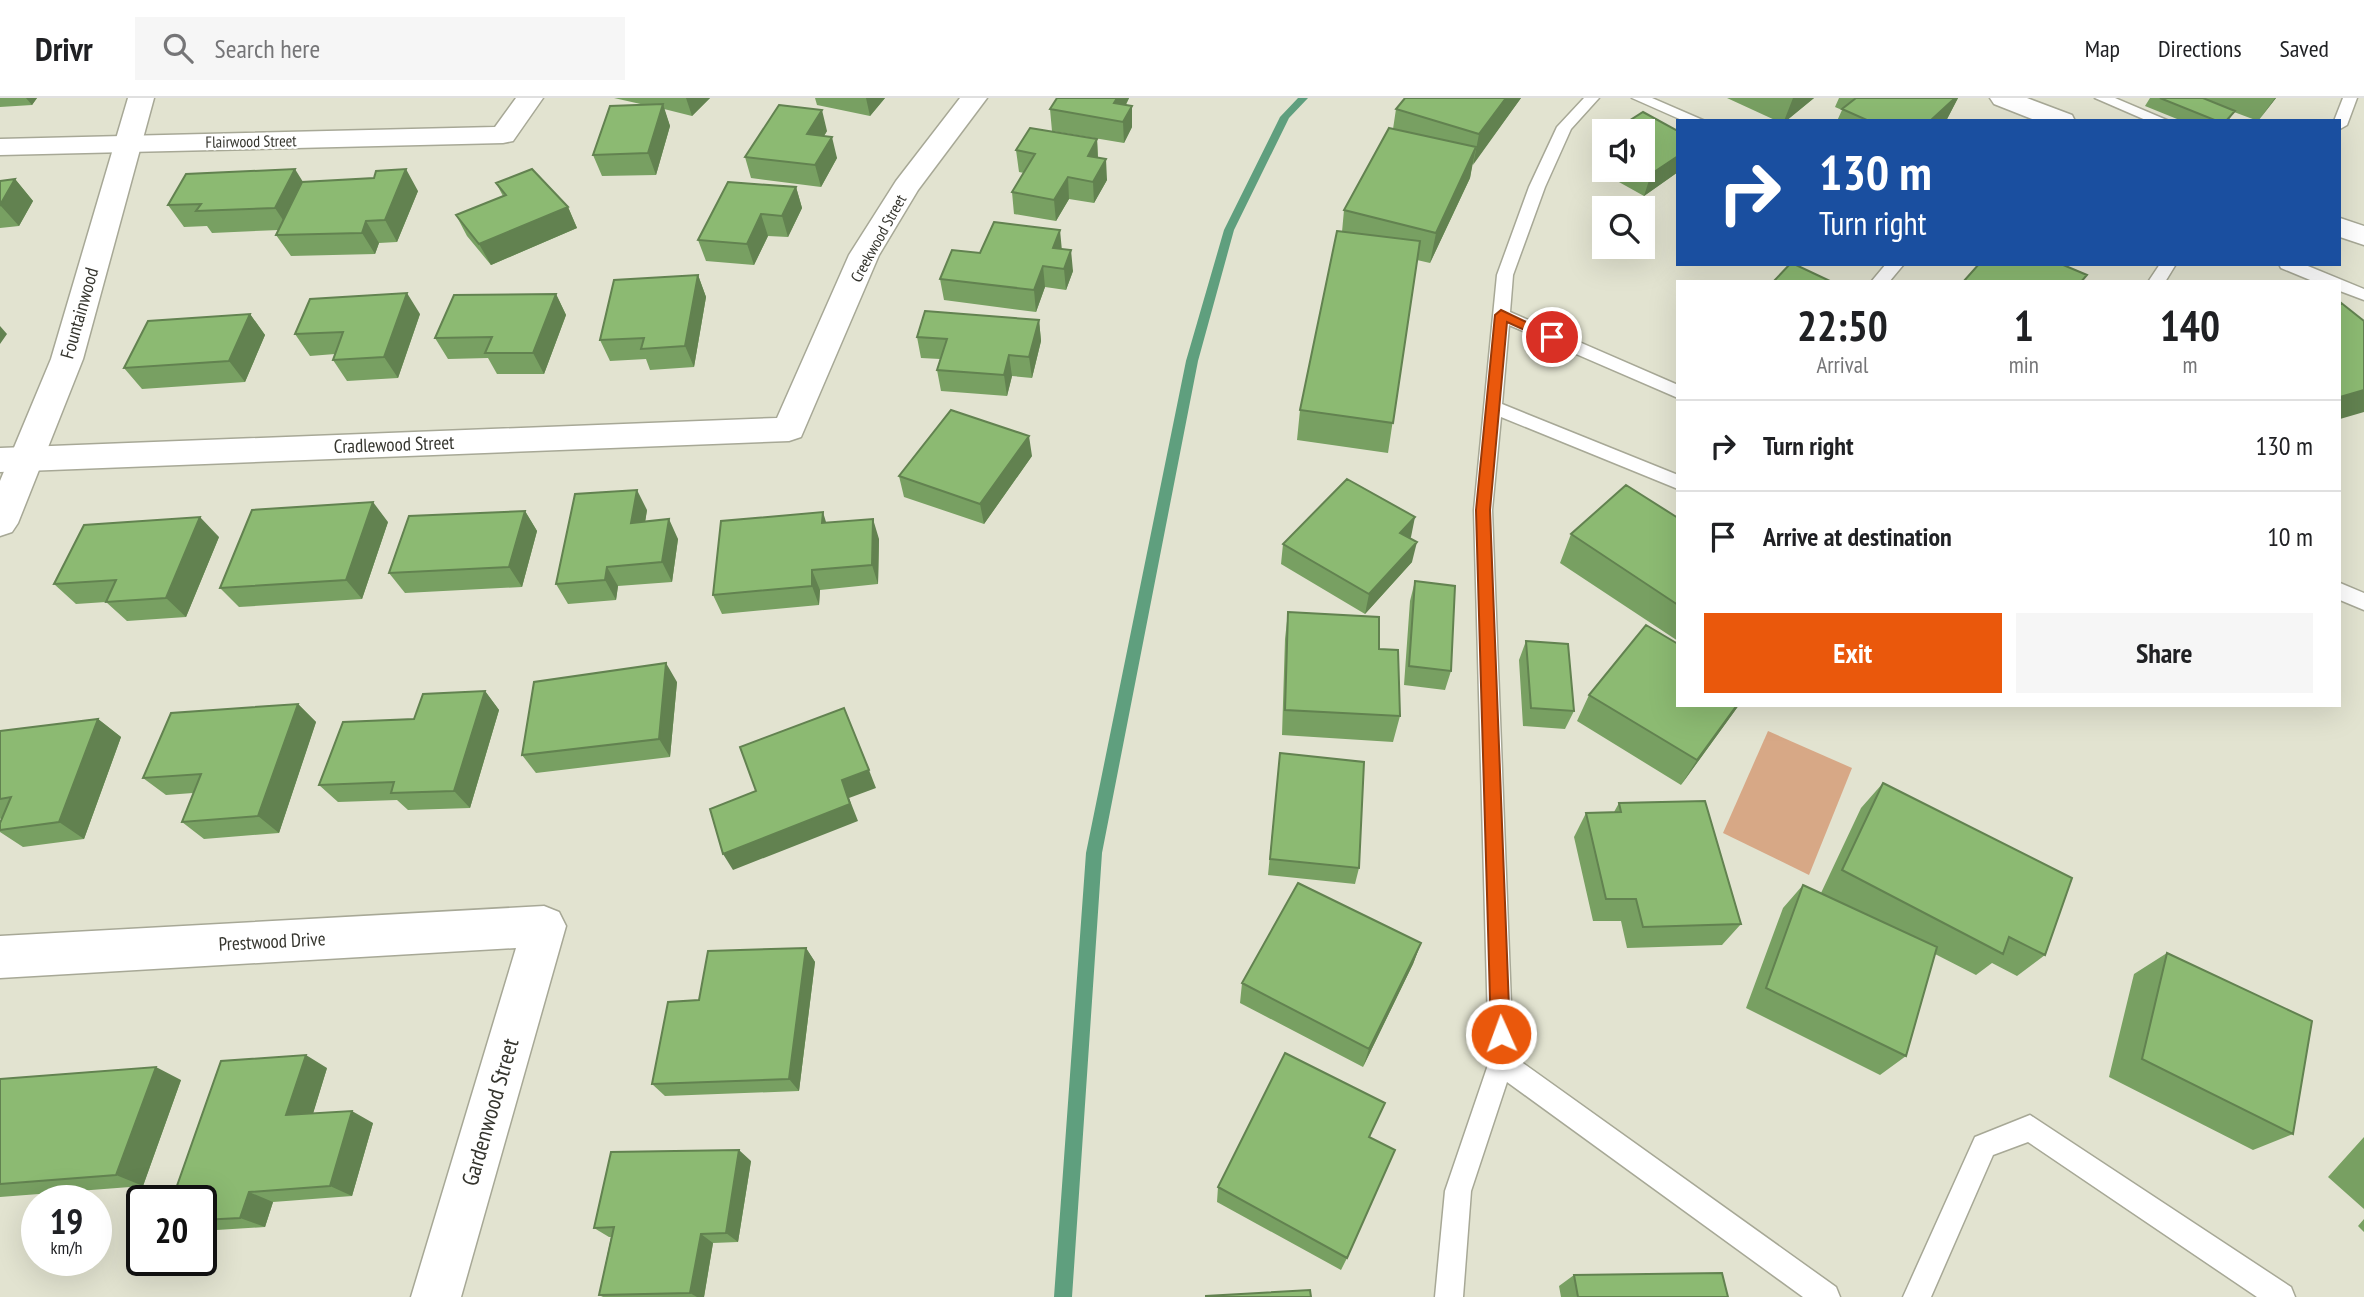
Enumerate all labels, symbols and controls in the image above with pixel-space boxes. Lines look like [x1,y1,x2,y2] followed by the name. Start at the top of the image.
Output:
[135,17,625,80] search box
[35,27,93,70] text: Drivr
[159,29,197,67] icon: search
[215,32,320,65] text: Search here
[2085,33,2120,64] text: Map
[2158,33,2242,64] text: Directions
[2280,33,2329,64] text: Saved
[1592,119,1655,259] map controls
[1592,119,1655,182] button: sound
[205,130,297,152] street label: Flairwood Street
[1819,140,1932,204] text: 130 m
[1704,147,1795,238] icon: right
[846,190,911,285] street label: Creekwood Street
[1592,196,1655,259] button: search
[1819,202,1927,244] text: Turn right
[55,265,103,361] street label: Fountainwood
[1797,298,1888,353] text: 22:50
[2014,298,2034,353] text: 1
[2160,298,2220,353] text: 140
[1522,307,1582,367] pin
[1533,318,1571,356] icon: arrive
[1816,350,1868,379] text: Arrival
[2009,350,2039,379] text: min
[2182,350,2197,379] text: m
[1704,427,1742,465] icon: right
[1763,429,1854,462] text: Turn right
[2255,429,2313,462] text: 130 m
[333,430,455,458] street label: Cradlewood Street
[1704,518,1742,556] icon: arrive
[1763,520,1952,553] text: Arrive at destination
[2267,520,2313,553] text: 10 m
[1704,613,2002,693] button: Exit
[2016,613,2313,693] button: Share
[218,926,326,956] street label: Prestwood Drive
[1464,997,1538,1071] position arrow
[455,1034,525,1189] street label: Gardenwood Street
[126,1185,217,1276] speed limit sign: 20
[50,1198,83,1244] text: 19
[51,1236,82,1259] text: km/h

